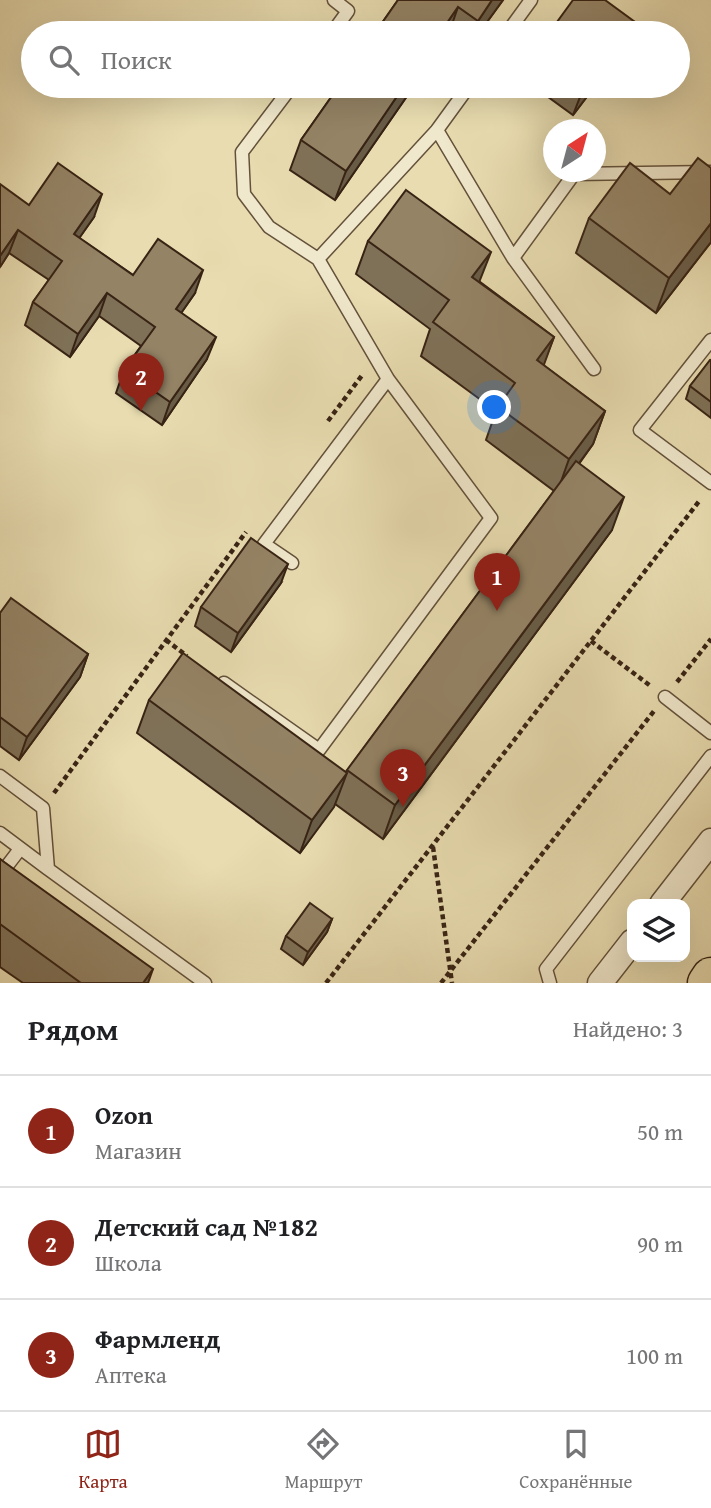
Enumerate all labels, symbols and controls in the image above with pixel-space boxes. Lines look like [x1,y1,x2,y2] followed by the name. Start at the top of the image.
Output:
[21,21,690,98] search box
[101,40,172,79] text: Поиск
[45,41,83,79] icon: search
[543,119,606,182] north arrow
[118,353,164,411] pin: 2
[477,390,511,424] your location
[474,553,520,611] pin: 1
[380,749,426,807] pin: 3
[627,899,690,962] map controls
[627,899,690,962] button: layers
[28,1007,119,1051] text: Рядом
[573,1012,683,1045] text: Найдено: 3
[95,1095,153,1134] text: Ozon
[45,1115,57,1148] text: 1
[637,1115,683,1148] text: 50 m
[95,1134,182,1167] text: Магазин
[95,1207,318,1246] text: Детский сад №182
[45,1227,57,1260] text: 2
[637,1227,683,1260] text: 90 m
[95,1246,162,1279] text: Школа
[95,1319,220,1358] text: Фармленд
[45,1339,57,1372] text: 3
[626,1339,683,1372] text: 100 m
[95,1358,167,1391] text: Аптека
[78,1425,128,1495] tab: Карта
[285,1425,362,1495] tab: Маршрут
[519,1425,632,1495] tab: Сохранённые

